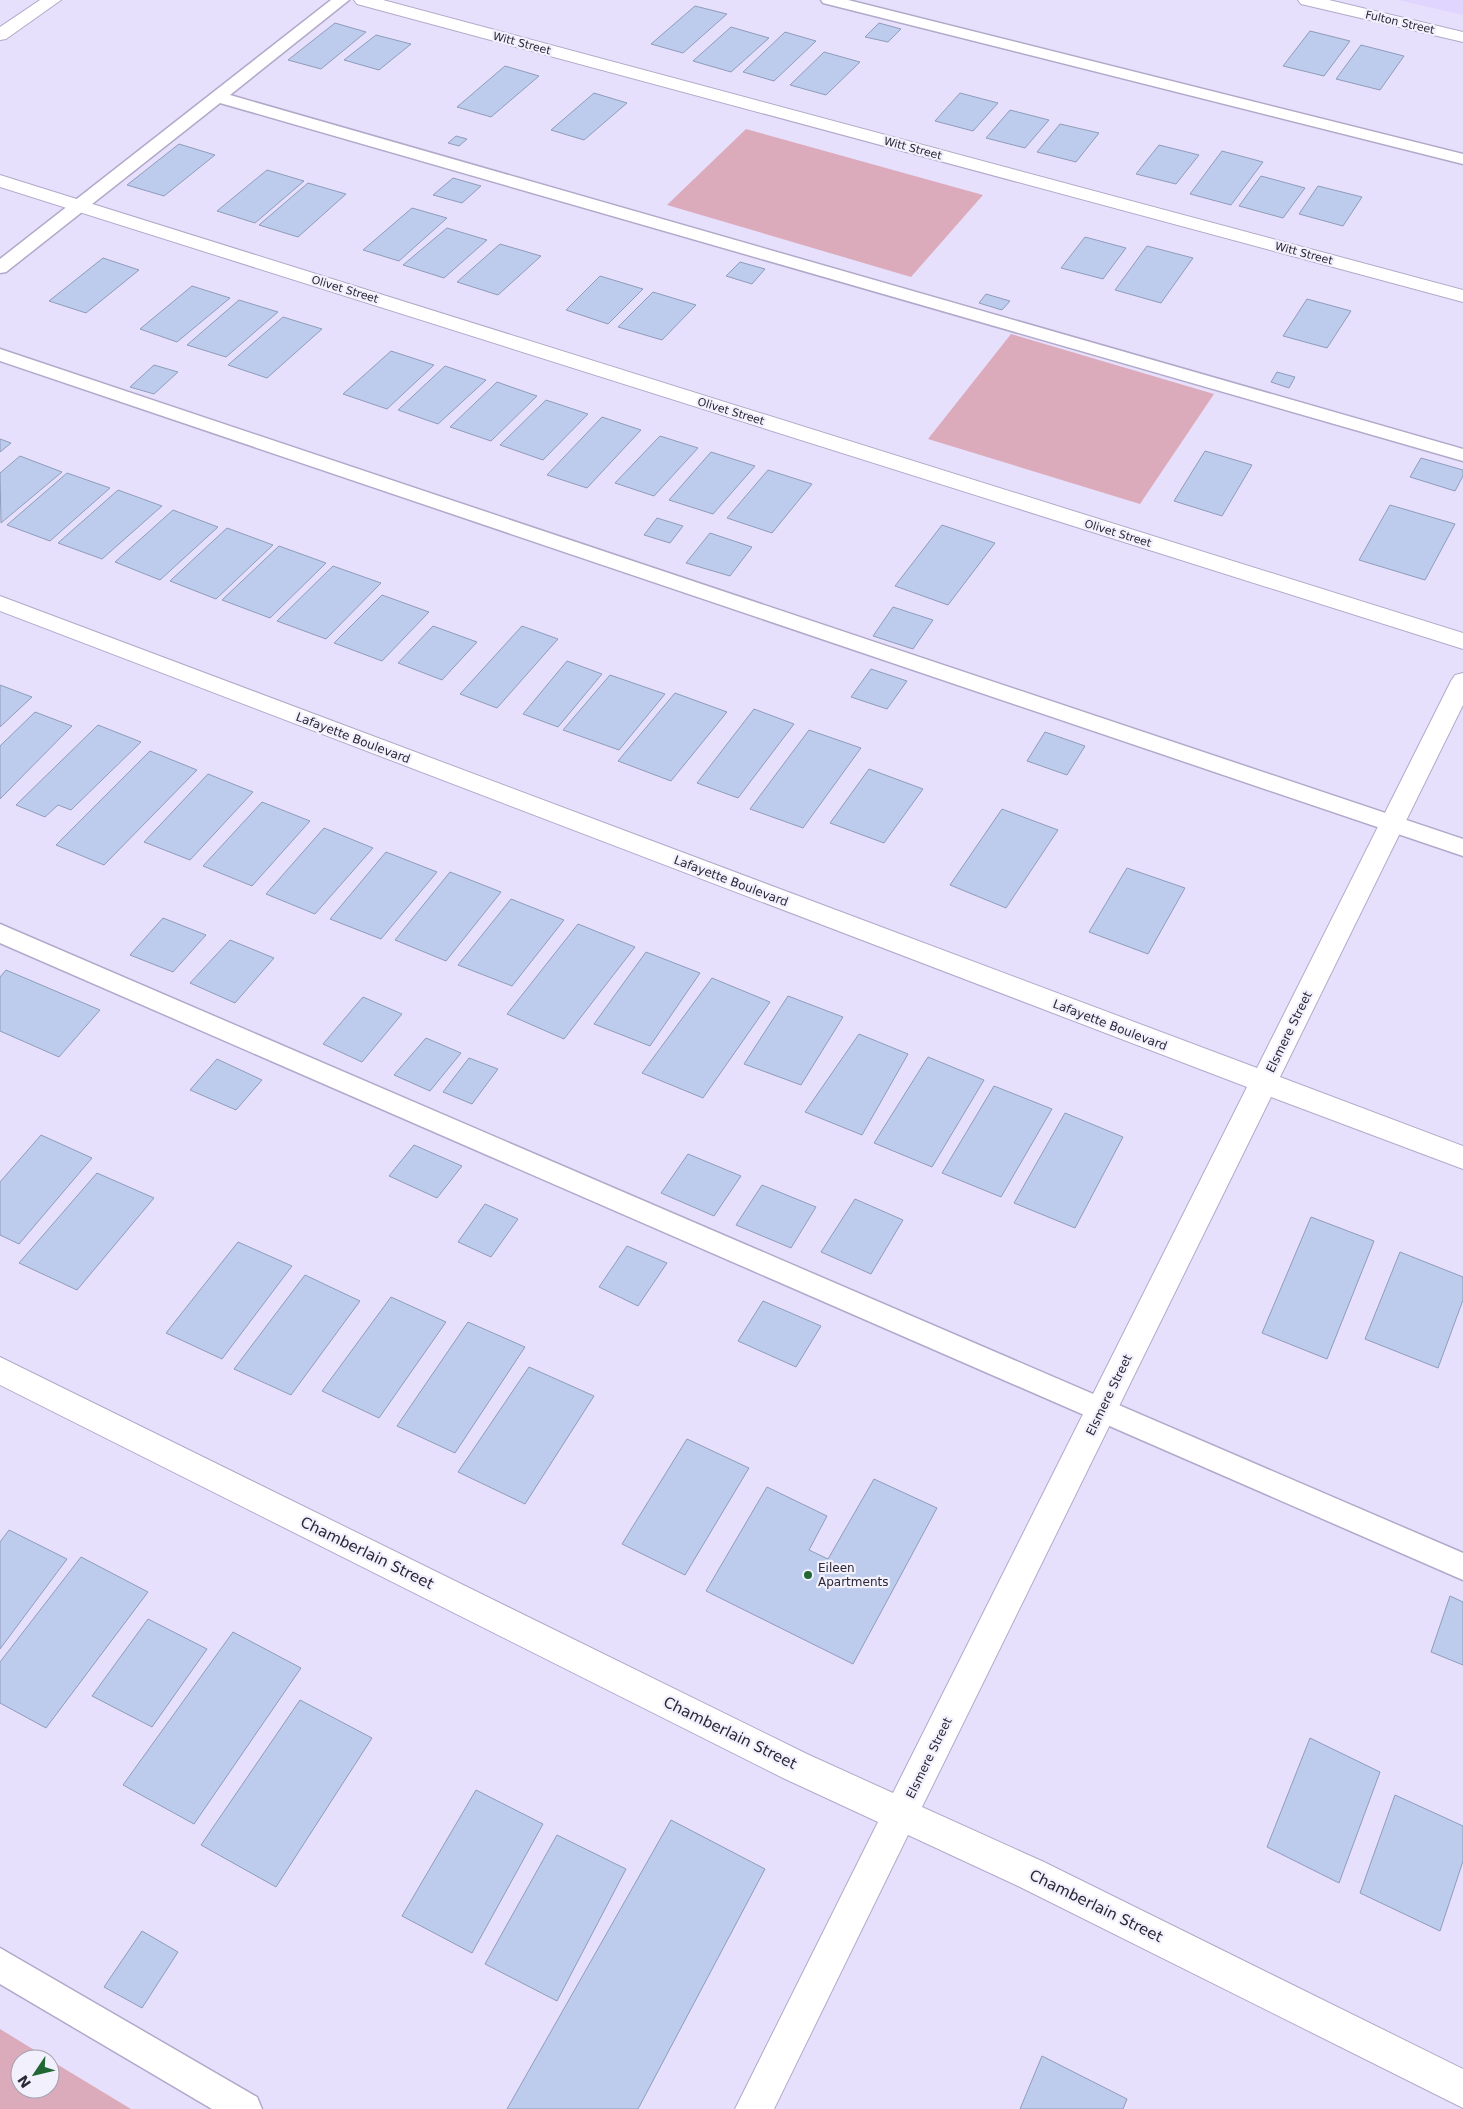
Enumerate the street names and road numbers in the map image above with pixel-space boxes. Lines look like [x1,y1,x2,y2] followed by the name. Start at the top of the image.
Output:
[1364,8,1436,37] street label: Fulton Street
[492,30,553,58] street label: Witt Street
[883,135,944,163] street label: Witt Street
[1274,240,1335,268] street label: Witt Street
[310,273,381,306] street label: Olivet Street
[696,395,767,428] street label: Olivet Street
[1083,517,1154,550] street label: Olivet Street
[294,710,412,766] street label: Lafayette Boulevard
[672,853,790,909] street label: Lafayette Boulevard
[1263,989,1315,1075] street label: Elsmere Street
[1051,997,1169,1053] street label: Lafayette Boulevard
[1083,1352,1135,1438] street label: Elsmere Street
[297,1513,437,1593] street label: Chamberlain Street
[660,1693,800,1773] street label: Chamberlain Street
[903,1715,955,1801] street label: Elsmere Street
[1026,1866,1166,1946] street label: Chamberlain Street

